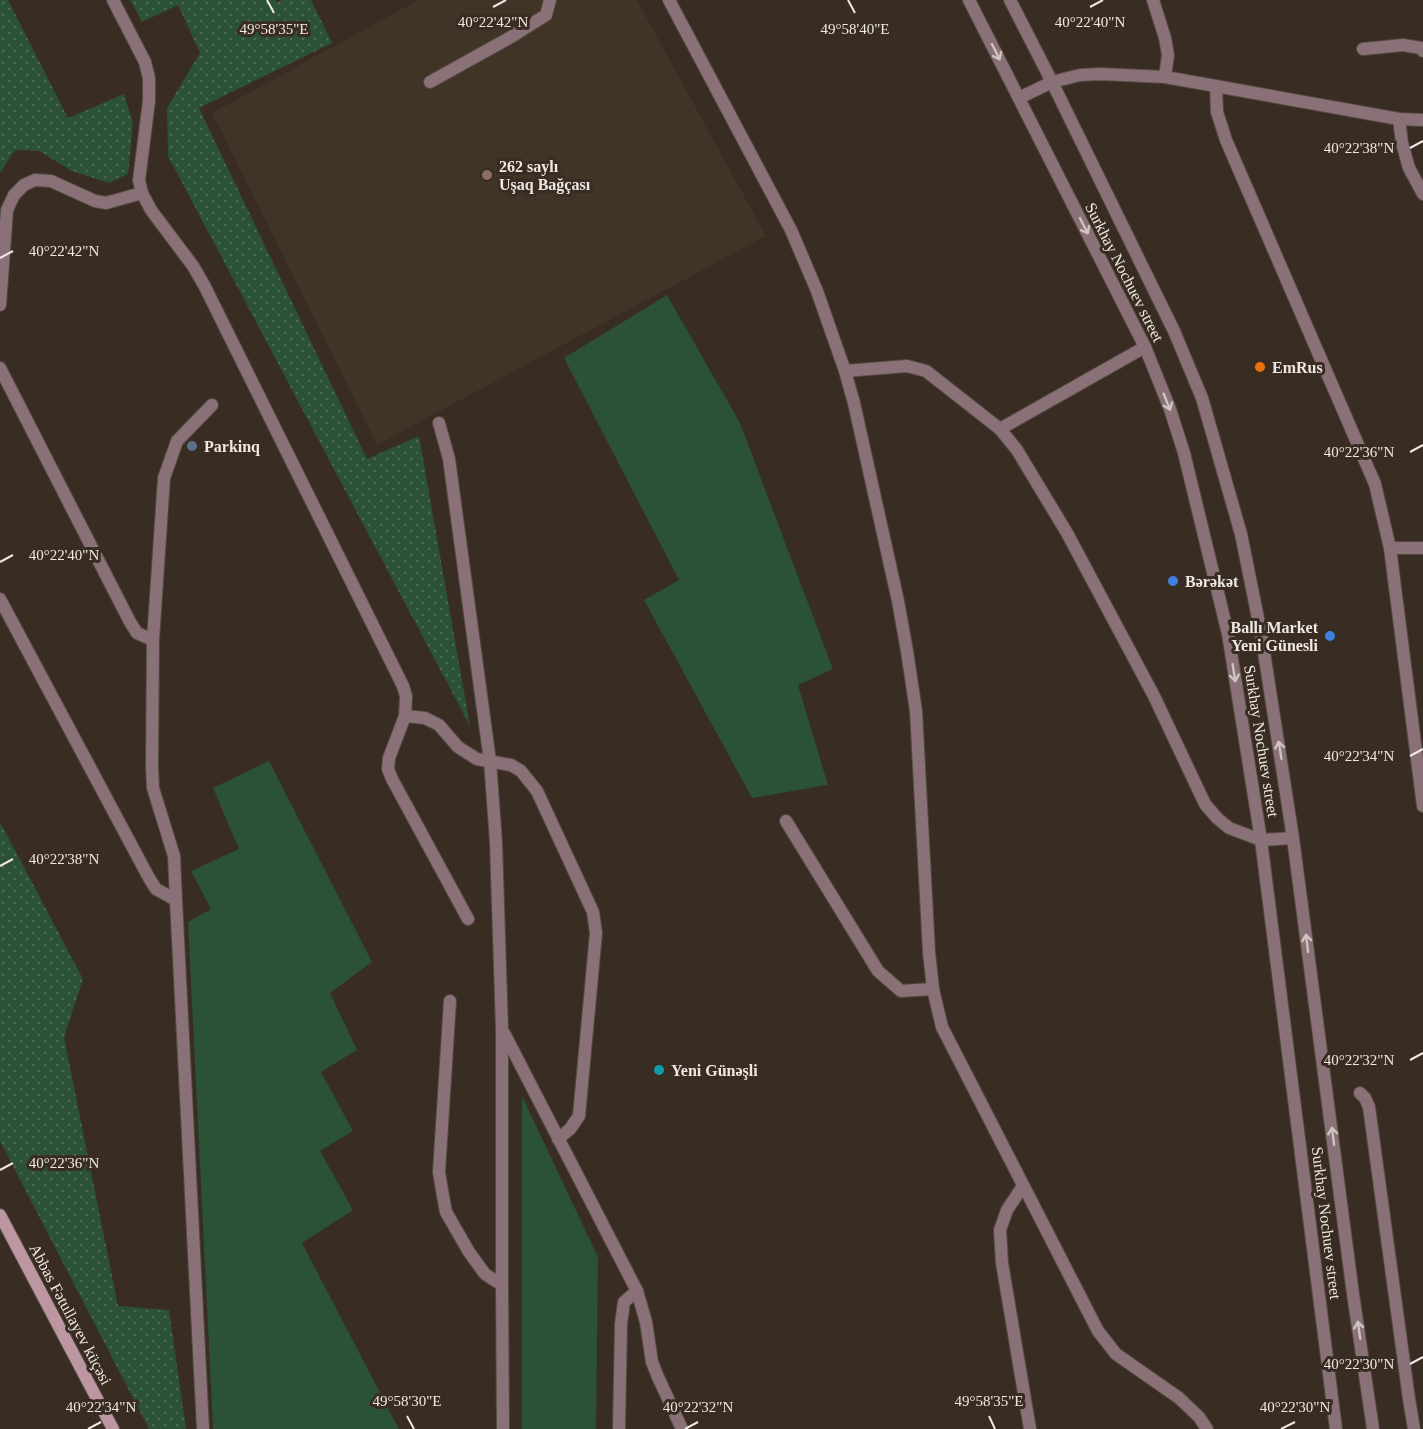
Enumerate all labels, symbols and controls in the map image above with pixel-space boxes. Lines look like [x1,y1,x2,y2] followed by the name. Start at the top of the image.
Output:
[458,14,528,30] text: 40°22'42"N
[1055,14,1125,30] text: 40°22'40"N
[240,21,309,37] text: 49°58'35"E
[821,21,890,37] text: 49°58'40"E
[990,43,1002,61] one-way arrow
[1324,140,1394,156] text: 40°22'38"N
[499,158,591,194] place label: 262 saylı Uşaq Bağçası
[480,168,494,182] marker: 262 saylı Uşaq Bağçası
[1081,200,1167,346] street label: Surkhay Nochuev street
[1078,217,1090,235] one-way arrow
[29,243,99,259] text: 40°22'42"N
[1272,359,1323,376] place label: EmRus
[1253,360,1267,374] marker: EmRus
[1162,392,1173,411] one-way arrow
[204,438,260,456] place label: Parkinq
[185,439,199,453] marker: Parkinq
[1324,444,1394,460] text: 40°22'36"N
[29,547,99,563] text: 40°22'40"N
[1185,573,1239,590] place label: Bərəkət
[1166,574,1180,588] marker: Bərəkət
[1230,619,1319,654] place label: Ballı Market Yeni Günesli
[1323,629,1337,643] marker: Ballı Market Yeni Günesli
[1229,662,1240,682] one-way arrow
[1240,664,1282,819] street label: Surkhay Nochuev street
[1274,741,1285,760] one-way arrow
[1324,748,1394,764] text: 40°22'34"N
[29,851,99,867] text: 40°22'38"N
[1302,934,1313,953] one-way arrow
[1324,1052,1394,1068] text: 40°22'32"N
[671,1062,758,1080] place label: Yeni Günəşli
[652,1063,666,1077] marker: Yeni Günəşli
[1327,1127,1338,1147] one-way arrow
[1308,1146,1344,1301] street label: Surkhay Nochuev street
[29,1155,99,1171] text: 40°22'36"N
[25,1241,115,1389] street label: Abbas Fətullayev küçəsi
[1353,1320,1364,1340] one-way arrow
[1324,1356,1394,1372] text: 40°22'30"N
[373,1393,442,1409] text: 49°58'30"E
[955,1393,1024,1409] text: 49°58'35"E
[66,1399,136,1415] text: 40°22'34"N
[663,1399,733,1415] text: 40°22'32"N
[1260,1399,1330,1415] text: 40°22'30"N

